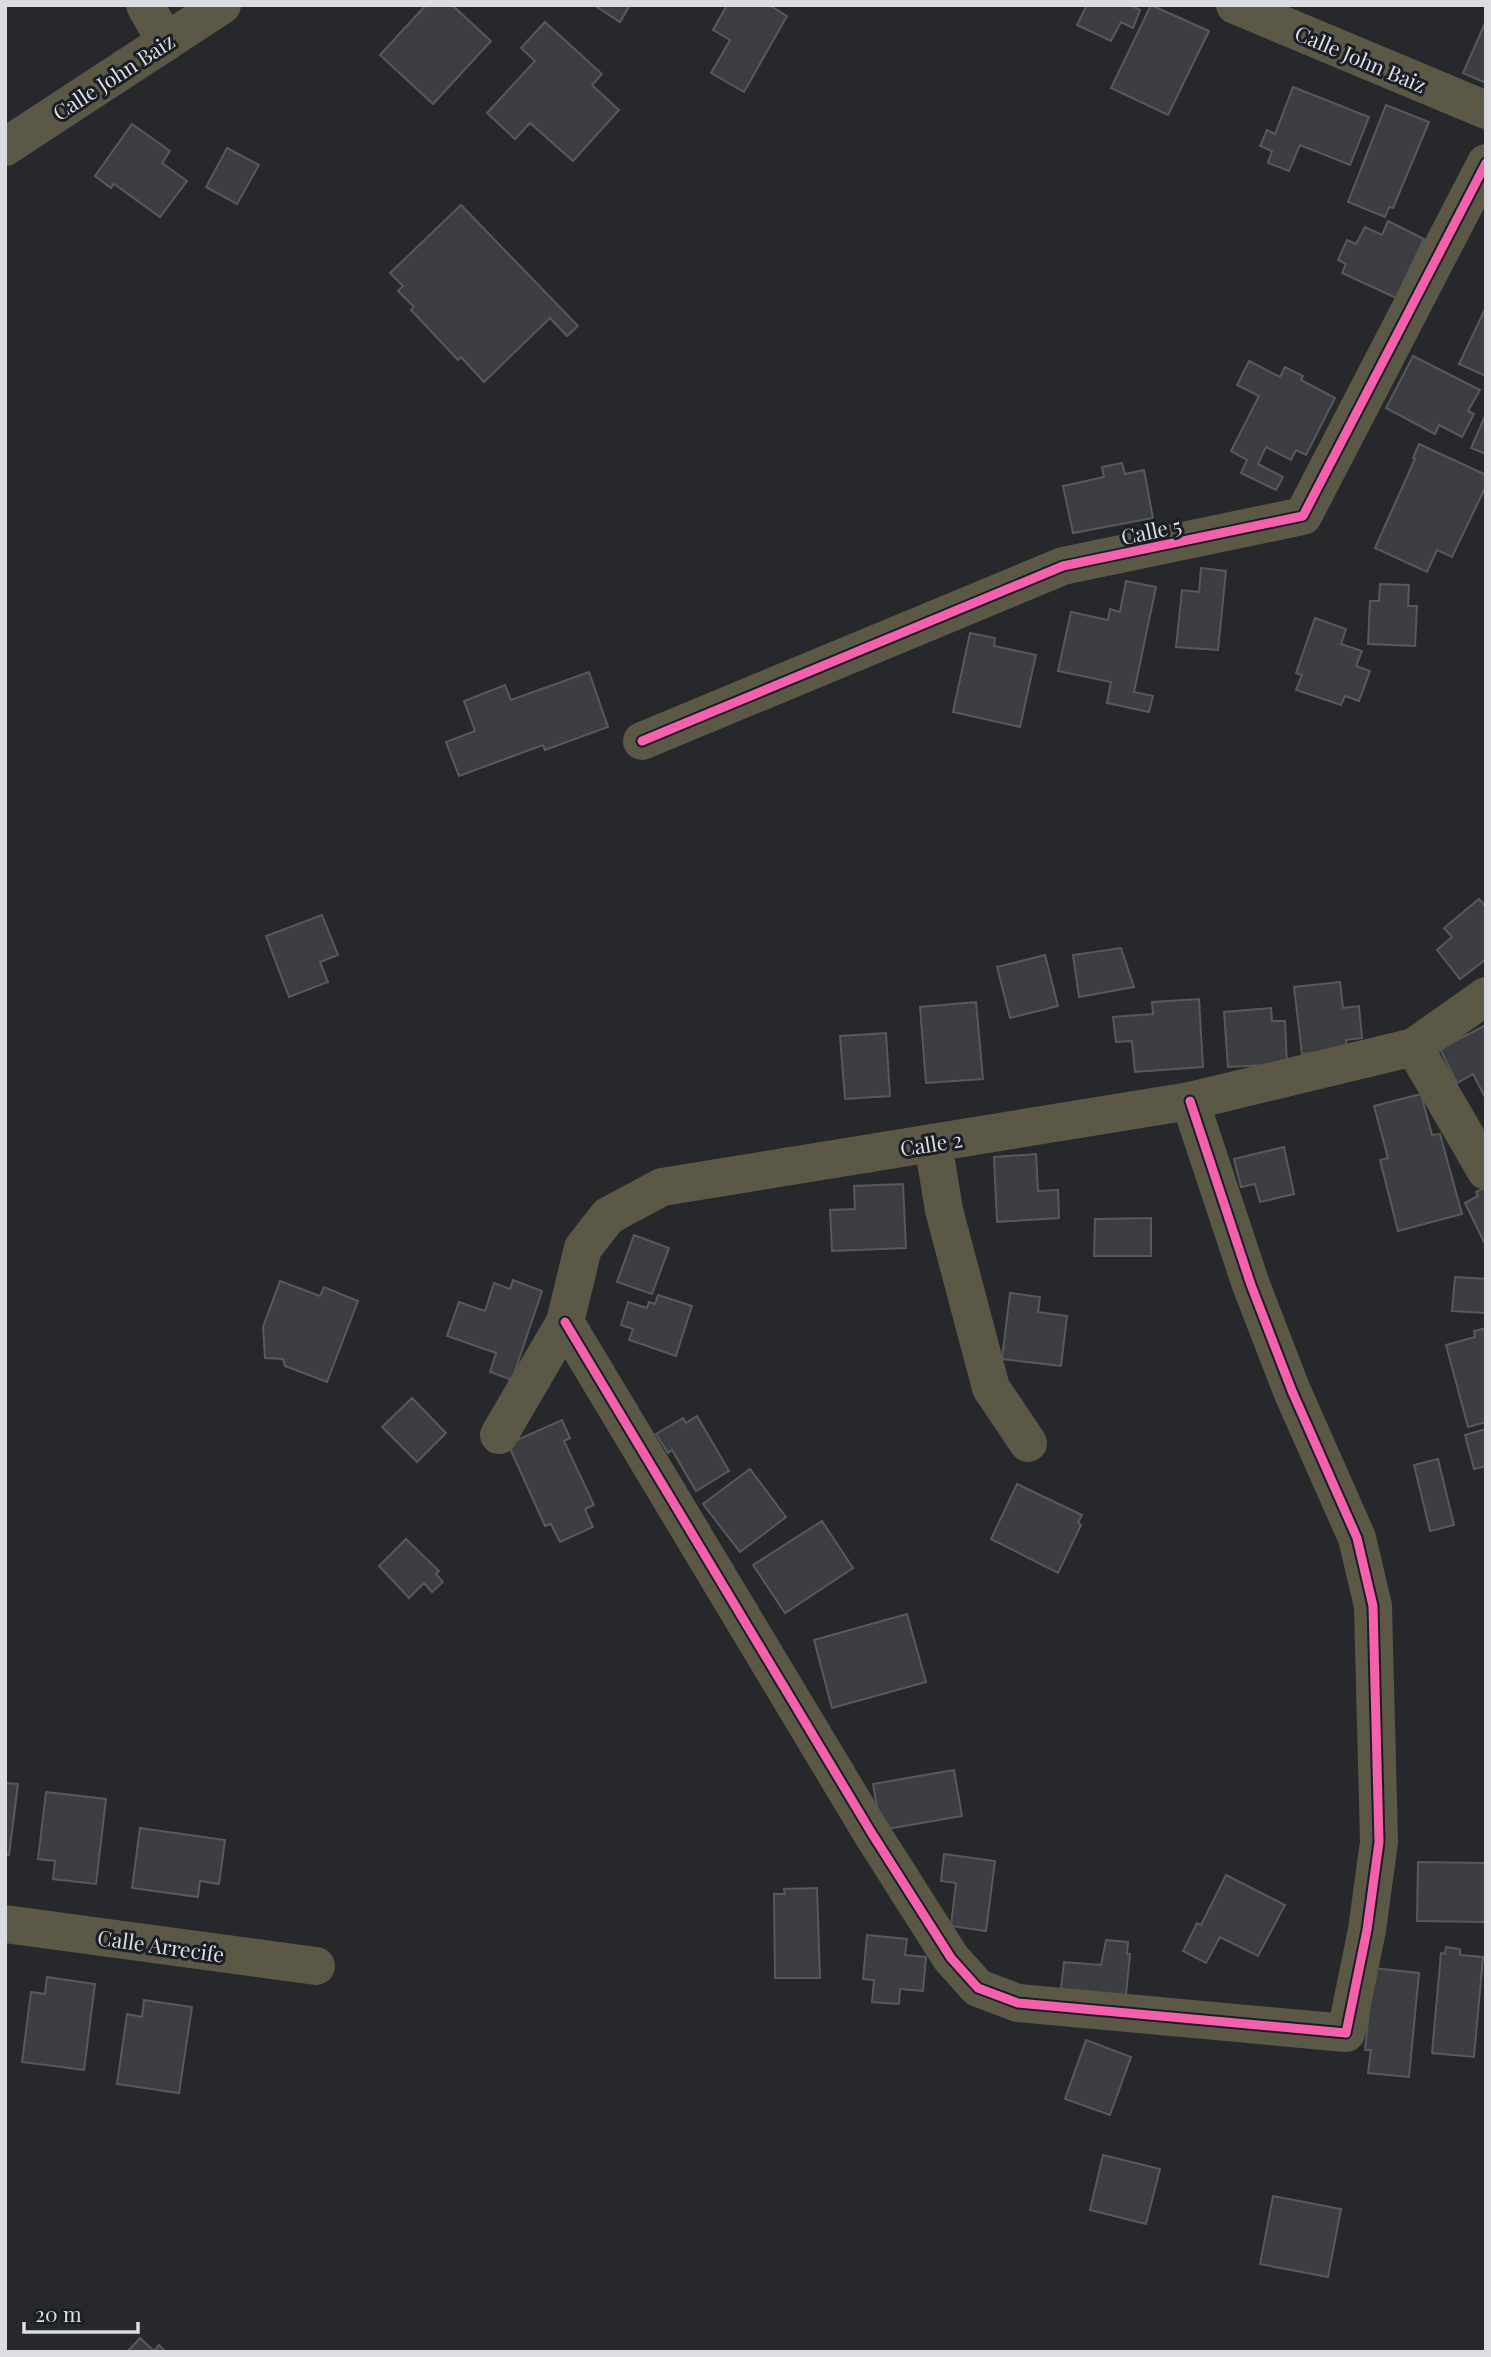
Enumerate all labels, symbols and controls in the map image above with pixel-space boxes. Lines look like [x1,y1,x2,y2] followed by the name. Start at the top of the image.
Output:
[1291,18,1431,98] street label: Calle John Baiz
[47,26,179,126] street label: Calle John Baiz
[1118,510,1184,550] street label: Calle 5
[898,1124,964,1162] street label: Calle 2
[96,1922,226,1968] street label: Calle Arrecife
[24,2290,138,2334] scale bar
[35,2299,82,2327] text: 20 m

